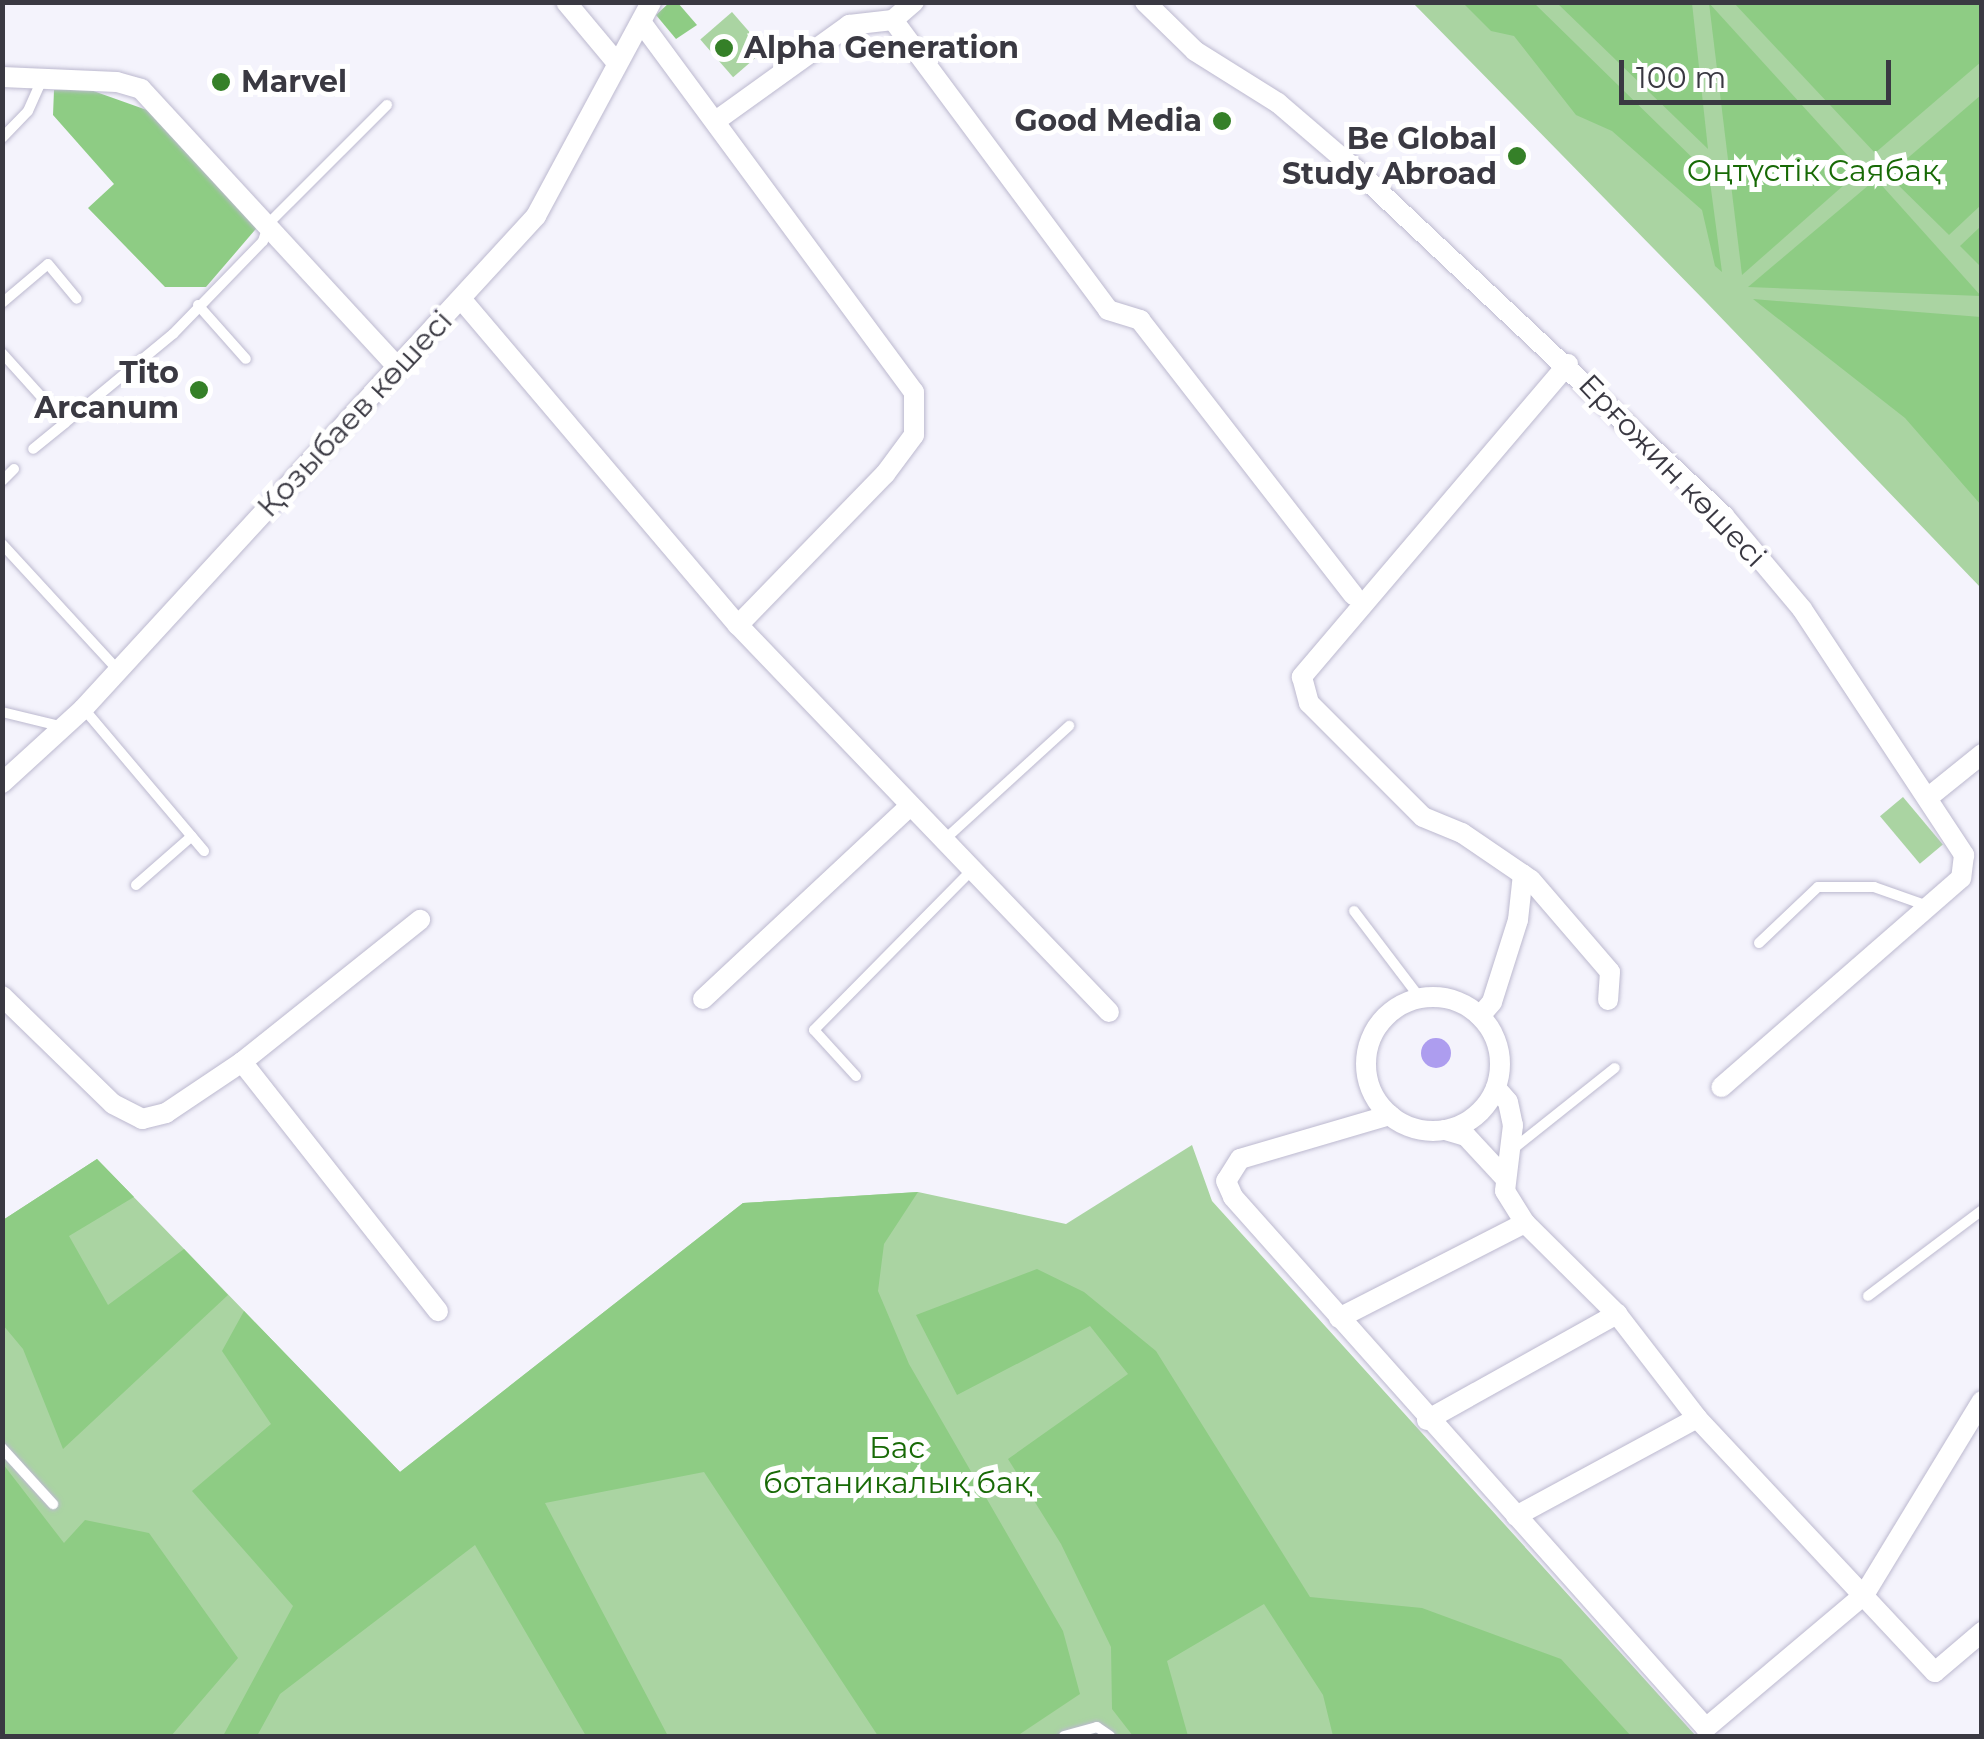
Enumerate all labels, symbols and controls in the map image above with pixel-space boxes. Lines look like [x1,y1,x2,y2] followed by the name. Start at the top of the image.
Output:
[744,30,1019,66] place label: Alpha Generation
[713,37,735,59] marker: Alpha Generation
[1624,40,1896,102] scale bar
[1636,59,1726,96] text: 100 m
[241,64,347,100] place label: Marvel
[210,71,232,93] marker: Marvel
[1014,103,1202,139] place label: Good Media
[1211,110,1233,132] marker: Good Media
[1282,121,1497,192] place label: Be Global Study Abroad
[1506,145,1528,167] marker: Be Global Study Abroad
[1687,153,1939,189] park label: Оңтүстік Саябақ
[250,303,460,525] street label: Қозыбаев көшесі
[34,355,179,426] place label: Tito Arcanum
[1571,367,1773,575] street label: Ерғожин көшесі
[188,379,210,401] marker: Tito Arcanum
[763,1430,1031,1500] park label: Бас ботаникалық бақ

